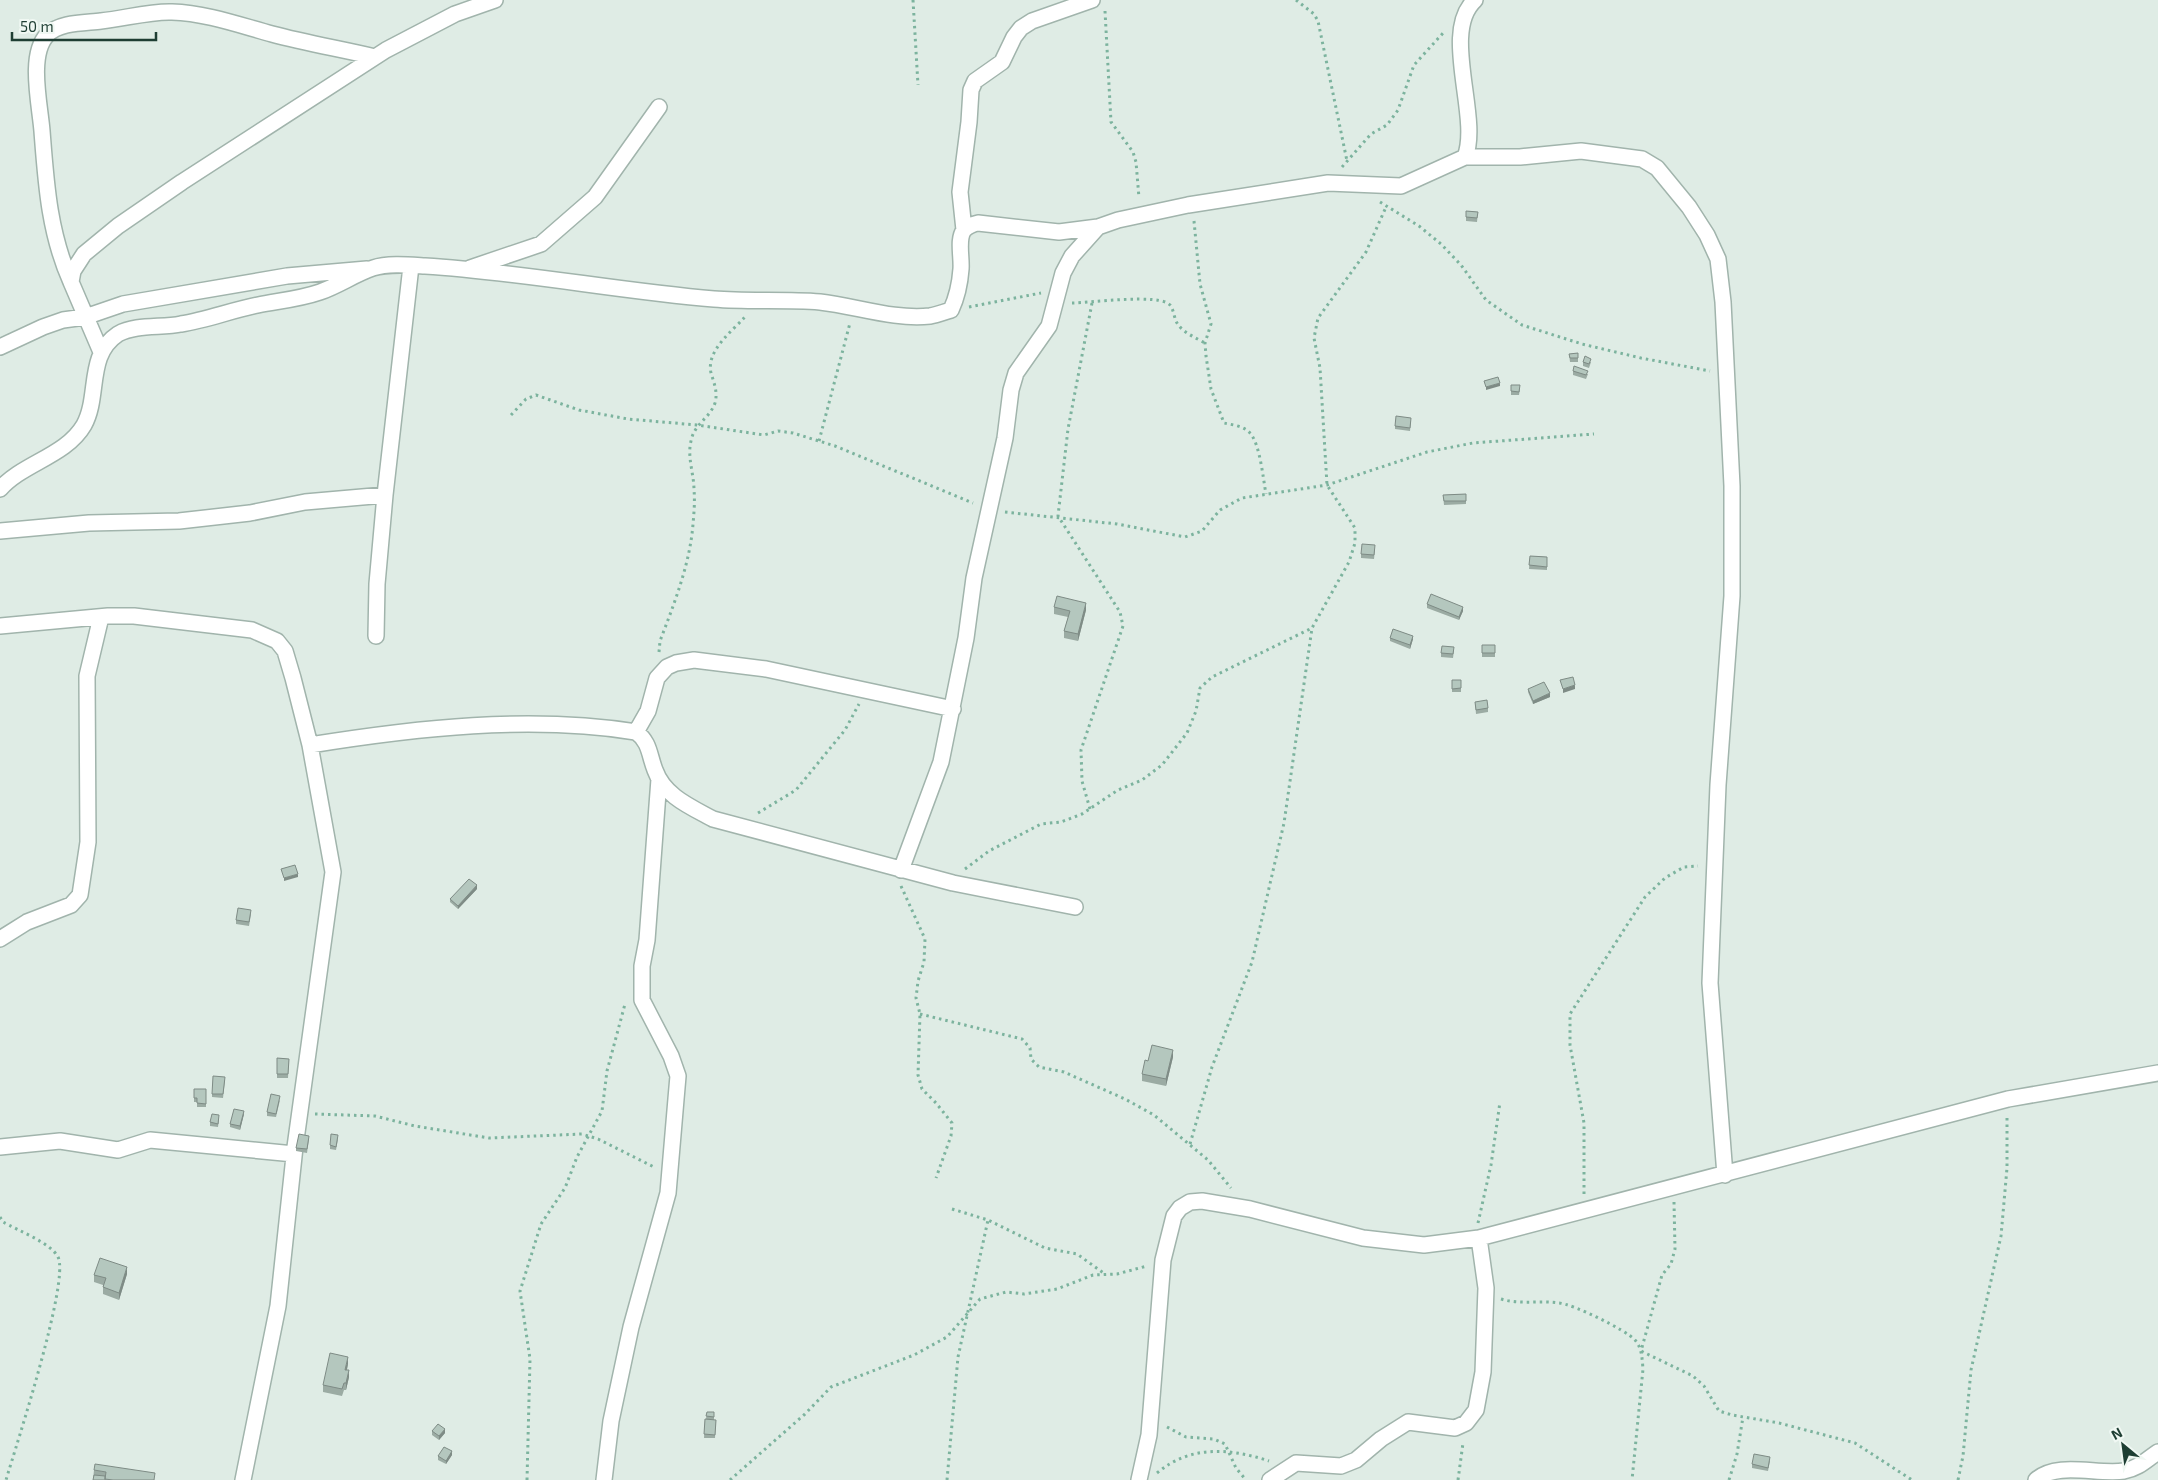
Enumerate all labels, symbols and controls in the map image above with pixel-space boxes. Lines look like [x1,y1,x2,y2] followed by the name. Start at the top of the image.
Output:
[12,10,156,42] scale bar
[20,17,54,35] text: 50 m
[2098,1420,2148,1470] north arrow
[2108,1423,2125,1443] text: N

